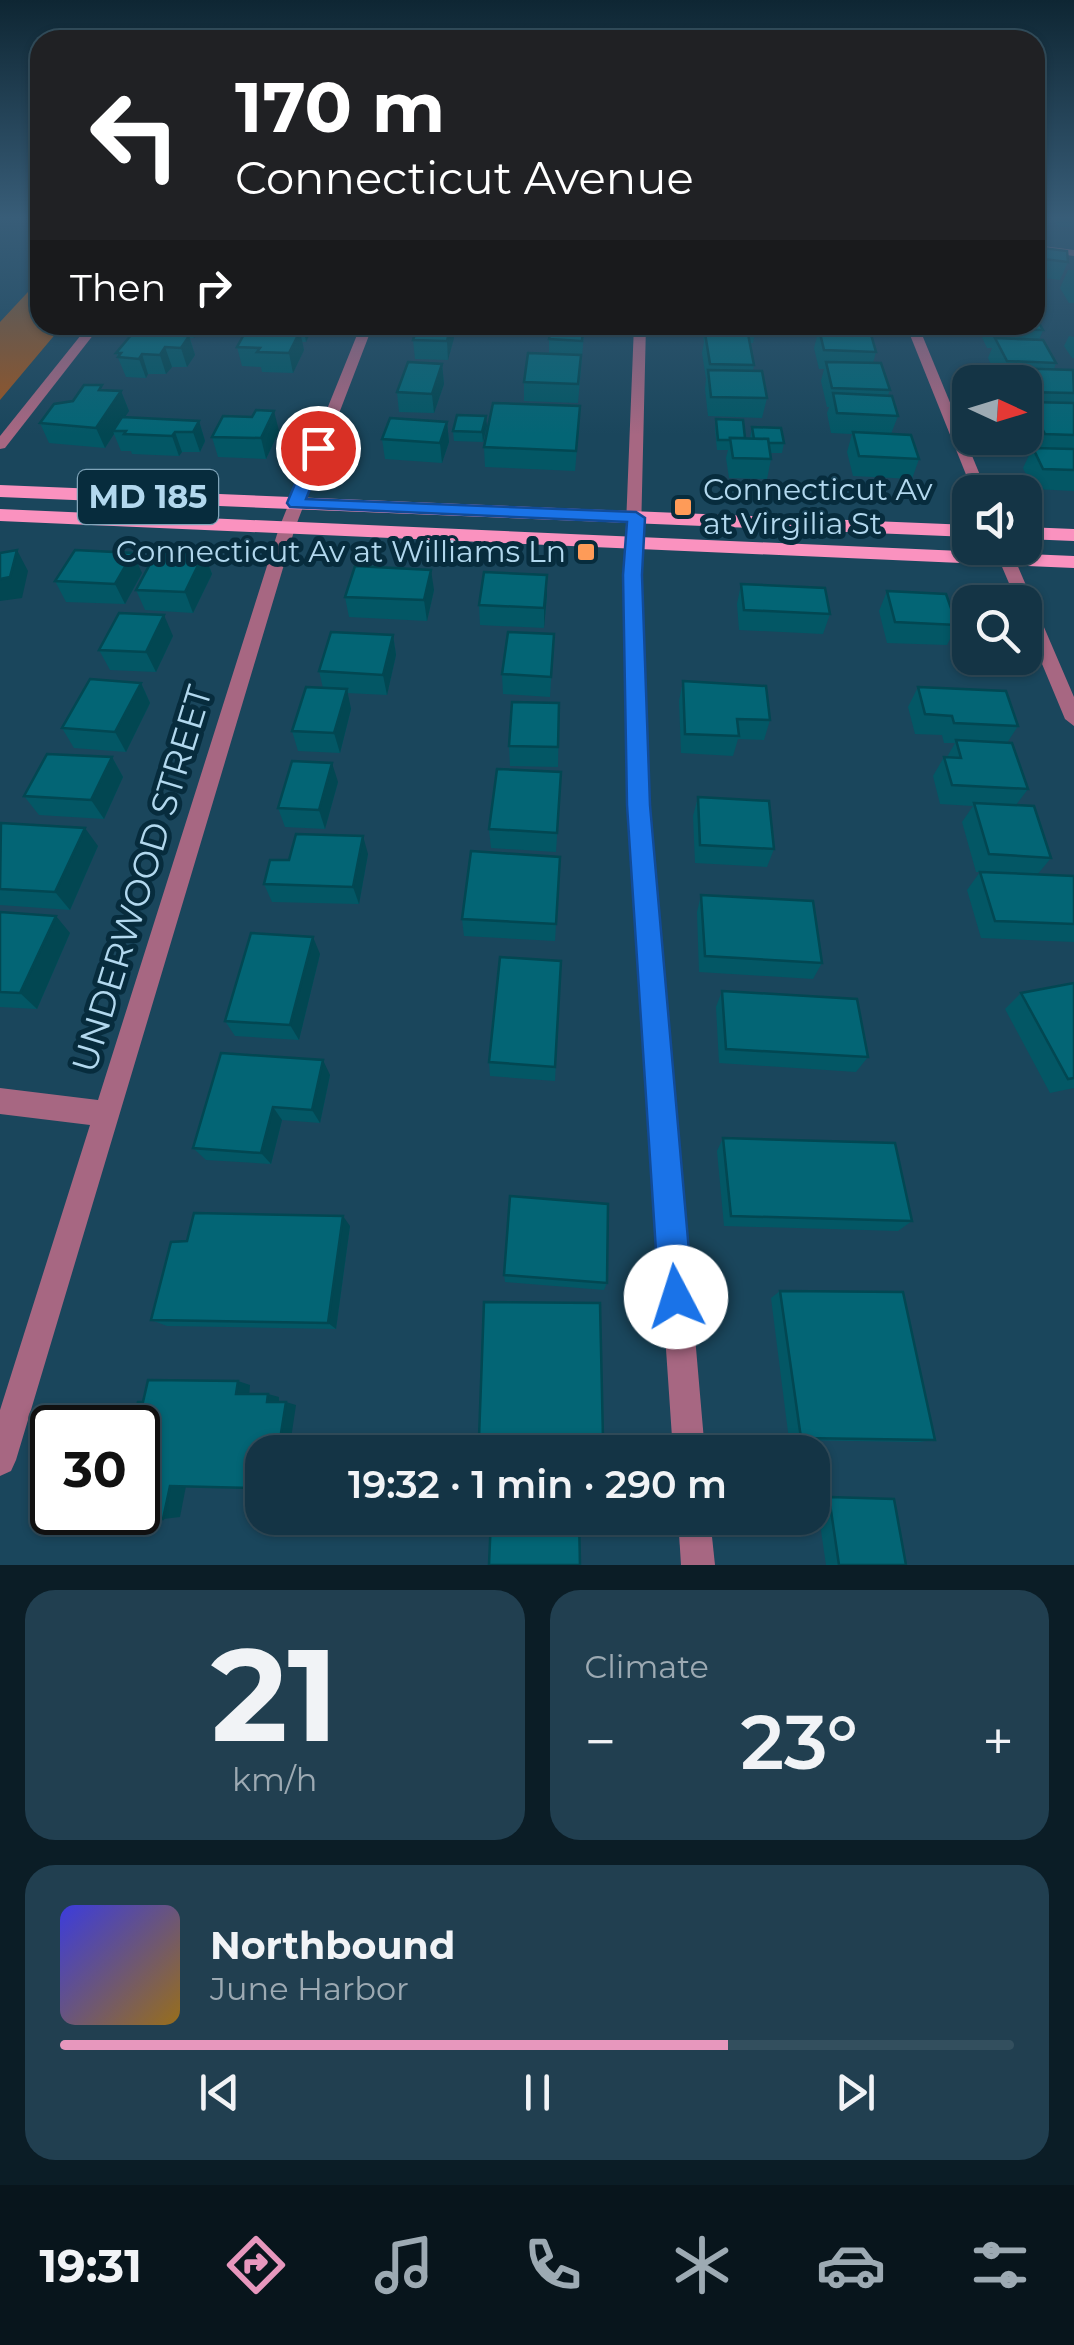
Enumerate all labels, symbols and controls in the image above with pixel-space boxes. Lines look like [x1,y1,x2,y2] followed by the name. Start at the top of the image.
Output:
[235,64,445,150] text: 170 m
[70,70,200,200] icon: left
[235,150,694,205] text: Connecticut Avenue
[186,260,241,315] icon: right
[70,264,166,311] text: Then
[952,365,1042,455] north arrow
[952,365,1042,675] map controls
[276,406,361,491] pin
[291,421,346,476] icon: arrive
[78,470,218,524] road number: MD 185
[703,471,933,542] place label: Connecticut Av at Virgilia St
[952,475,1042,565] button: sound
[672,496,694,518] marker: Connecticut Av at Virgilia St
[116,533,566,570] place label: Connecticut Av at Williams Ln
[575,541,597,563] marker: Connecticut Av at Williams Ln
[952,585,1042,675] button: search
[62,680,221,1077] street label: UNDERWOOD STREET
[624,1245,728,1349] position arrow
[30,1405,160,1535] speed limit sign: 30
[348,1461,727,1508] text: 19:32 · 1 min · 290 m
[211,1615,339,1774] text: 21
[585,1647,709,1686] text: Climate
[740,1696,858,1788] text: 23°
[585,1708,616,1775] text: −
[982,1708,1014,1775] text: +
[232,1760,317,1799] text: km/h
[210,1922,455,1969] text: Northbound
[210,1969,409,2008] text: June Harbor
[192,2065,247,2120] icon: previous
[510,2065,565,2120] icon: pause
[828,2065,883,2120] icon: next
[221,2230,291,2300] icon: directions
[369,2230,439,2300] icon: music
[518,2230,588,2300] icon: phone
[667,2230,737,2300] icon: climate
[816,2230,886,2300] icon: car
[965,2230,1035,2300] icon: filters
[39,2238,142,2293] text: 19:31

